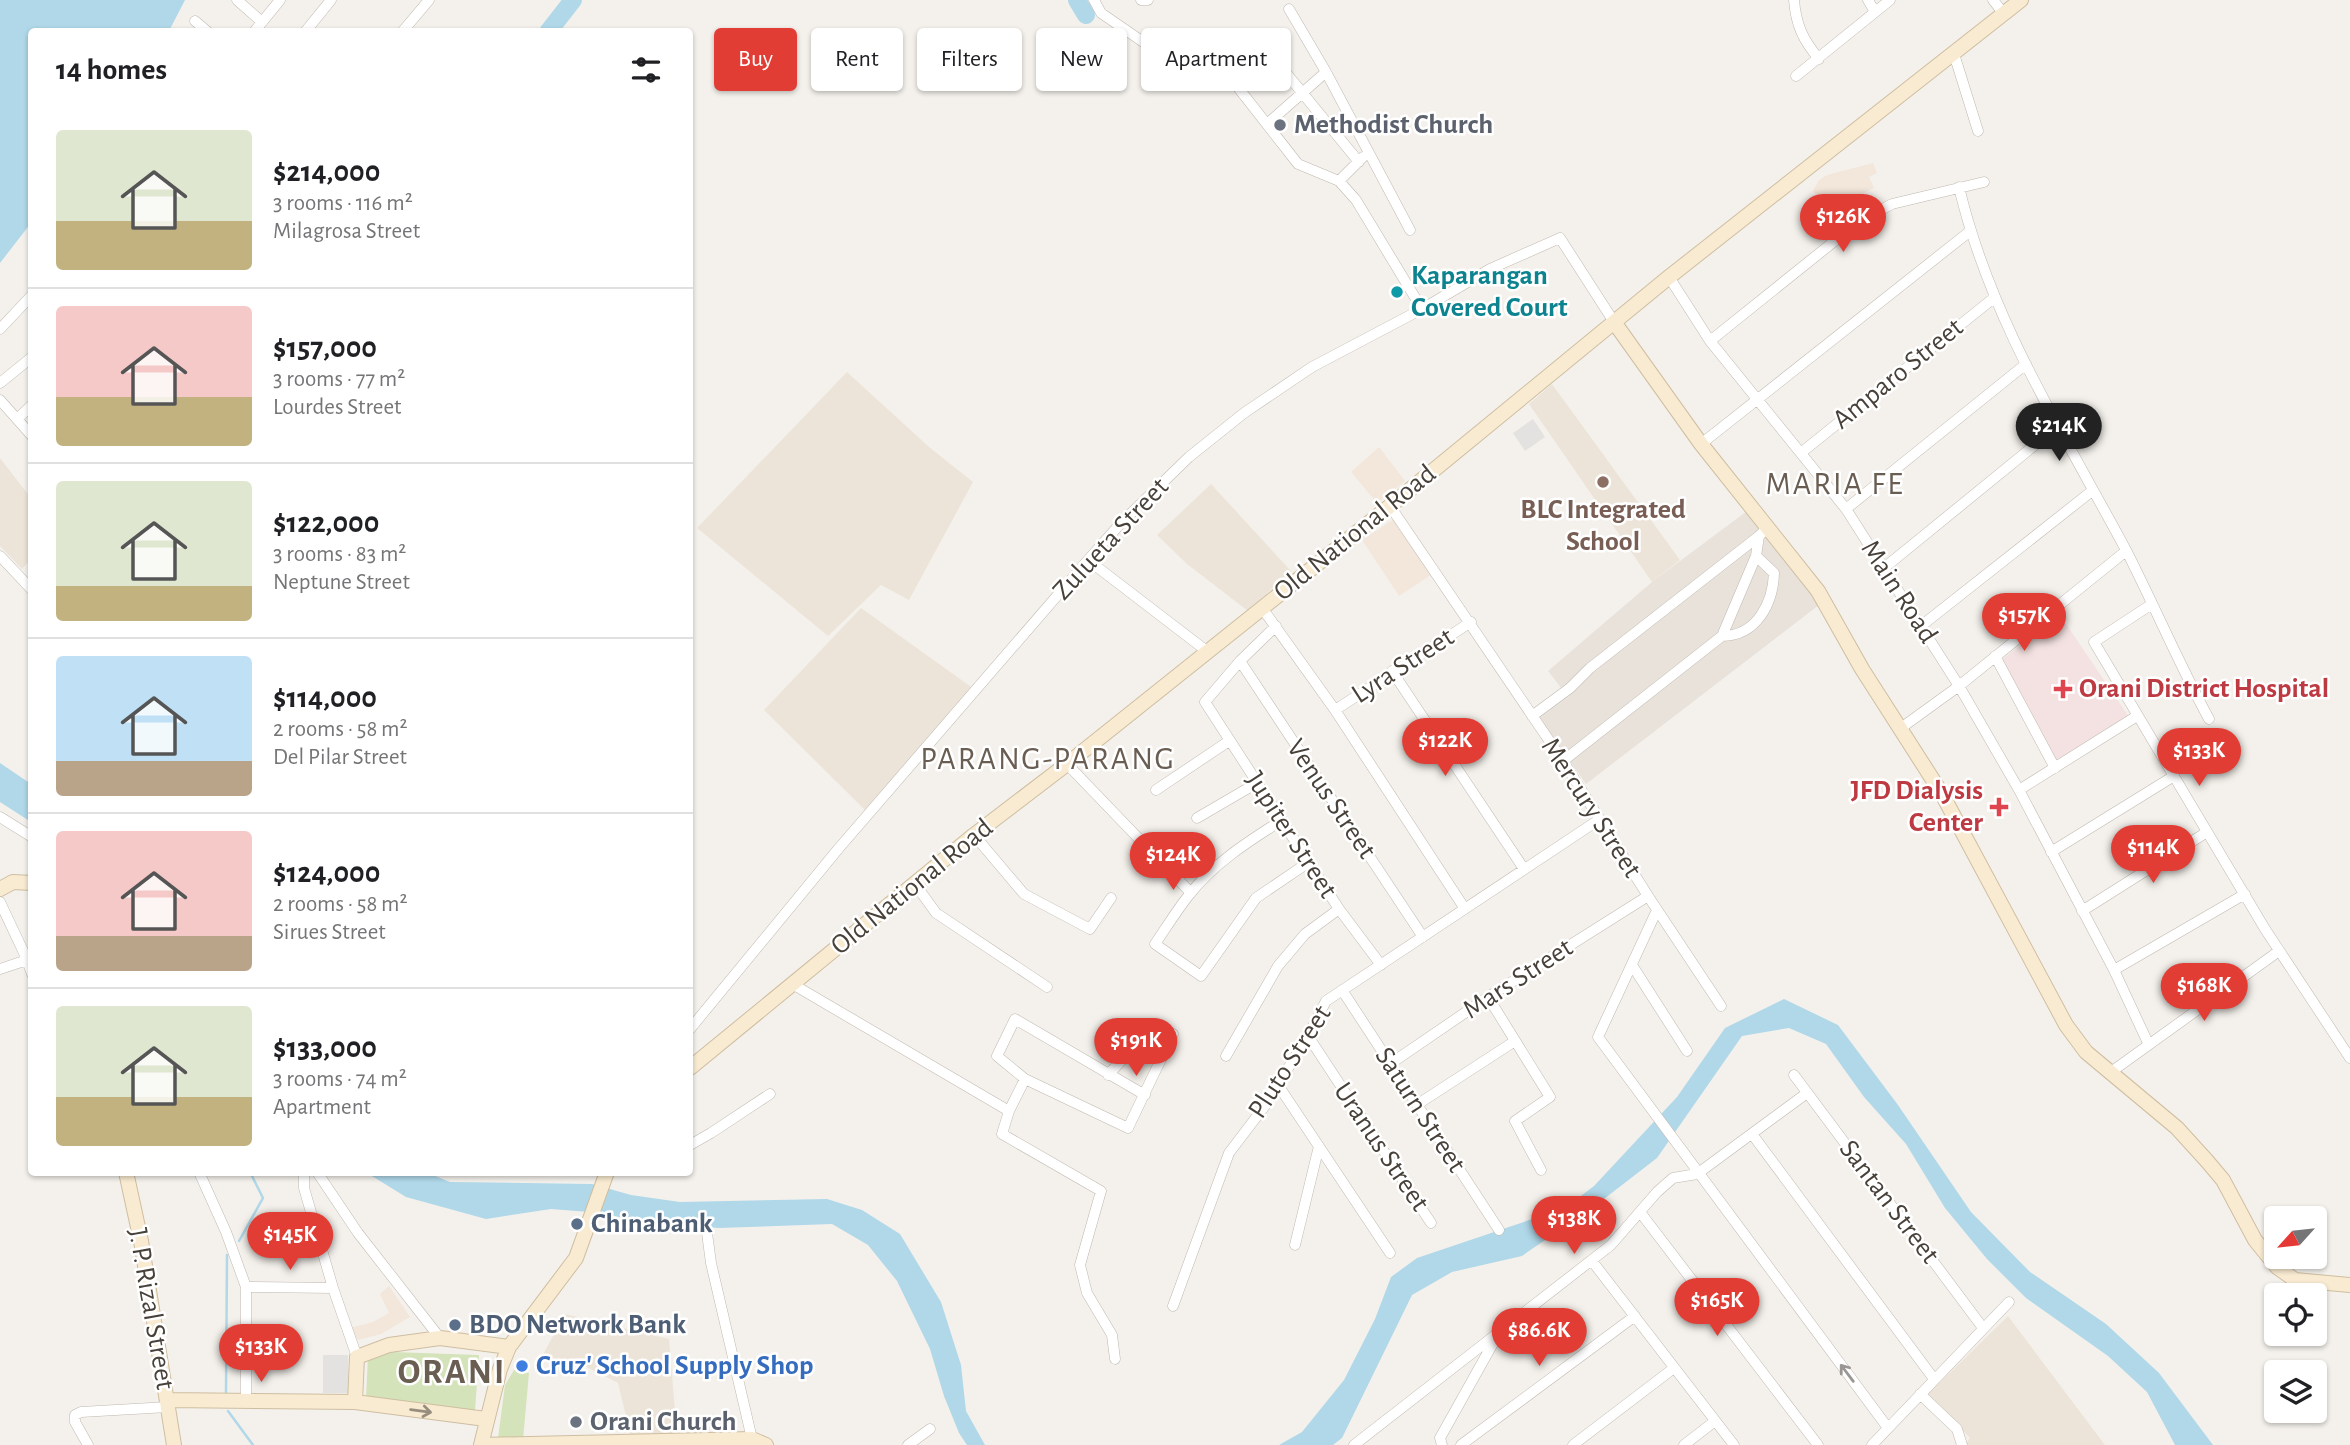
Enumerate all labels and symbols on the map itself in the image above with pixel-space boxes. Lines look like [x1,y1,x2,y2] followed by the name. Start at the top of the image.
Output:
[1294,111,1493,139] place label: Methodist Church
[1272,117,1288,133] marker: Methodist Church
[1794,194,1892,254] pin: $126K
[1411,262,1568,322] place label: Kaparangan Covered Court
[1389,284,1405,300] marker: Kaparangan Covered Court
[1828,313,1968,435] street label: Amparo Street
[2010,404,2108,463] pin: $214K
[1269,459,1441,607] street label: Old National Road
[1765,468,1905,500] district label: MARIA FE
[1048,473,1174,605] street label: Zulueta Street
[1595,474,1611,490] marker: BLC Integrated School
[1520,496,1686,556] place label: BLC Integrated School
[1856,536,1942,648] street label: Main Road
[1975,594,2073,653] pin: $157K
[1347,623,1459,709] street label: Lyra Street
[2079,675,2329,703] place label: Orani District Hospital
[2053,679,2073,699] marker: Orani District Hospital
[1396,718,1494,778] pin: $122K
[2150,728,2248,788] pin: $133K
[1536,733,1646,883] street label: Mercury Street
[1281,734,1381,864] street label: Venus Street
[920,743,1176,775] district label: PARANG-PARANG
[1240,767,1342,903] street label: Jupiter Street
[1850,777,1983,837] place label: JFD Dialysis Center
[1989,797,2009,817] marker: JFD Dialysis Center
[826,813,998,961] street label: Old National Road
[2104,826,2202,885] pin: $114K
[1124,832,1222,892] pin: $124K
[1458,933,1578,1025] street label: Mars Street
[2155,964,2253,1023] pin: $168K
[1243,1000,1337,1124] street label: Pluto Street
[1087,1018,1185,1078] pin: $191K
[1369,1043,1471,1177] street label: Saturn Street
[1328,1078,1434,1216] street label: Uranus Street
[1834,1135,1944,1269] street label: Santan Street
[1525,1196,1623,1256] pin: $138K
[2264,1206,2328,1269] north arrow
[591,1210,713,1238] place label: Chinabank
[241,1212,339,1272] pin: $145K
[569,1216,585,1232] marker: Chinabank
[123,1226,179,1392] street label: J. P. Rizal Street
[1668,1278,1766,1338] pin: $165K
[1482,1308,1596,1368] pin: $86.6K
[469,1311,686,1339] place label: BDO Network Bank
[447,1317,463,1333] marker: BDO Network Bank
[212,1324,310,1384] pin: $133K
[536,1352,813,1380] place label: Cruz' School Supply Shop
[398,1355,506,1390] district label: ORANI
[514,1358,530,1374] marker: Cruz' School Supply Shop
[1840,1364,1854,1383] one-way arrow
[409,1404,431,1417] one-way arrow
[590,1408,736,1436] place label: Orani Church
[568,1414,584,1430] marker: Orani Church

